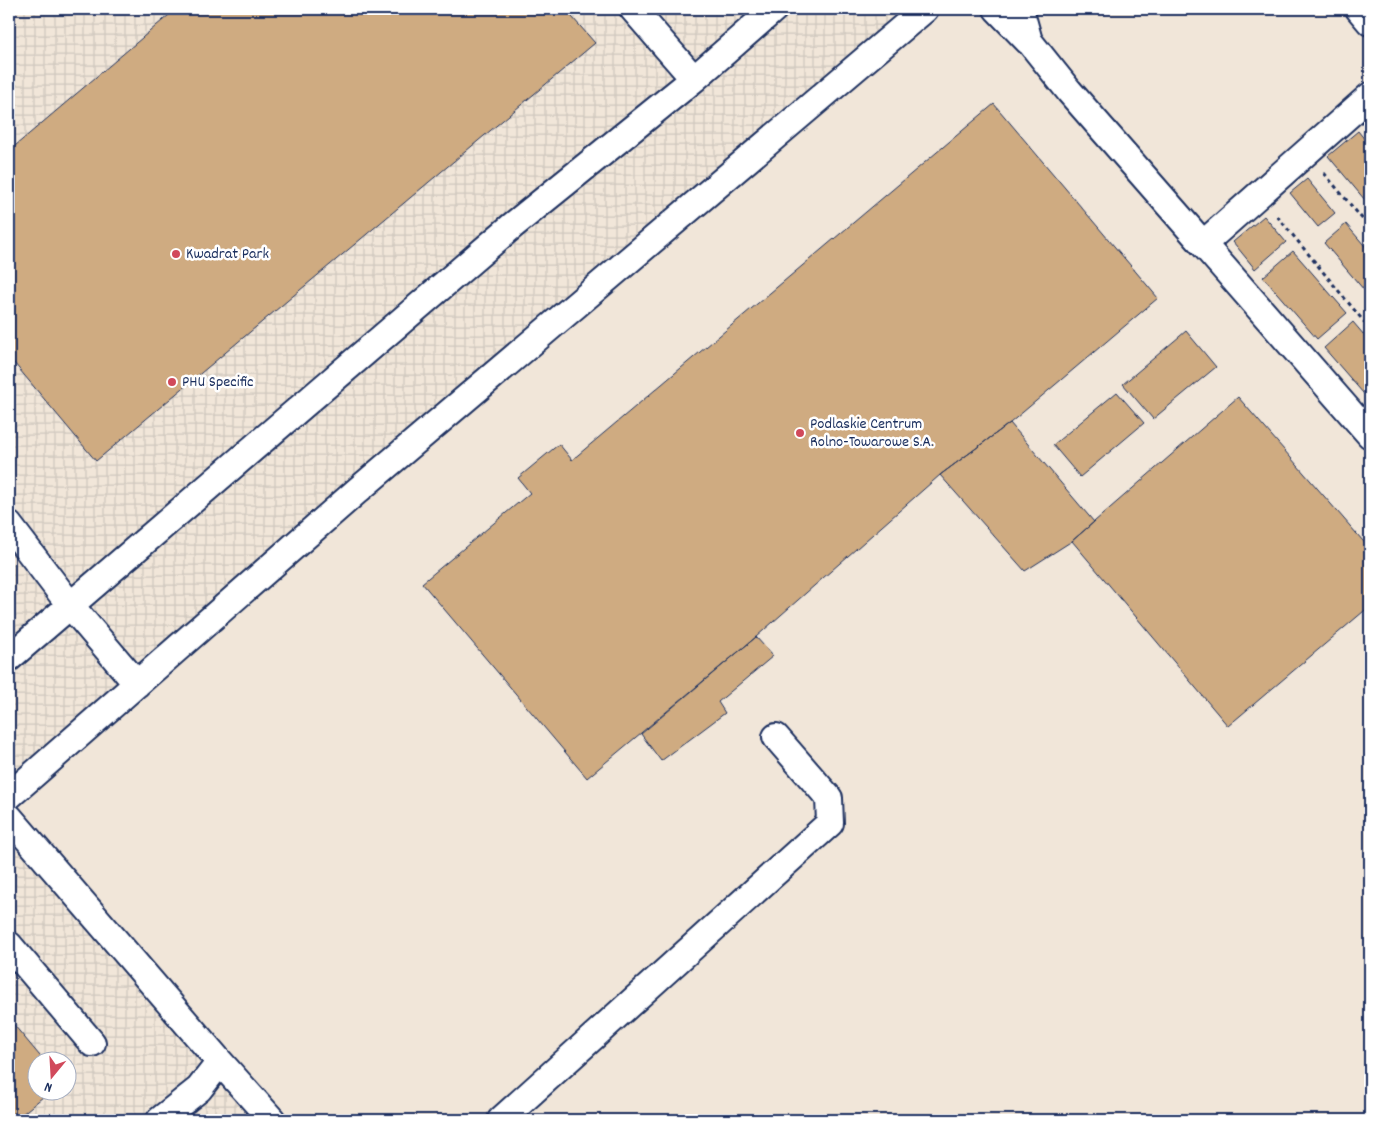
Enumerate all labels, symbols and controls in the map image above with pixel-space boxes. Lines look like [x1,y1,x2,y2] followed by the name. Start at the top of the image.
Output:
[186,243,269,266] place label: Kwadrat Park
[170,248,182,260] marker: Kwadrat Park
[182,371,254,394] place label: PHU Specific
[166,376,178,388] marker: PHU Specific
[810,413,934,454] place label: Podlaskie Centrum Rolno-Towarowe S.A.
[794,427,806,439] marker: Podlaskie Centrum Rolno-Towarowe S.A.
[28,1052,78,1102] north arrow
[42,1076,55,1097] text: N

